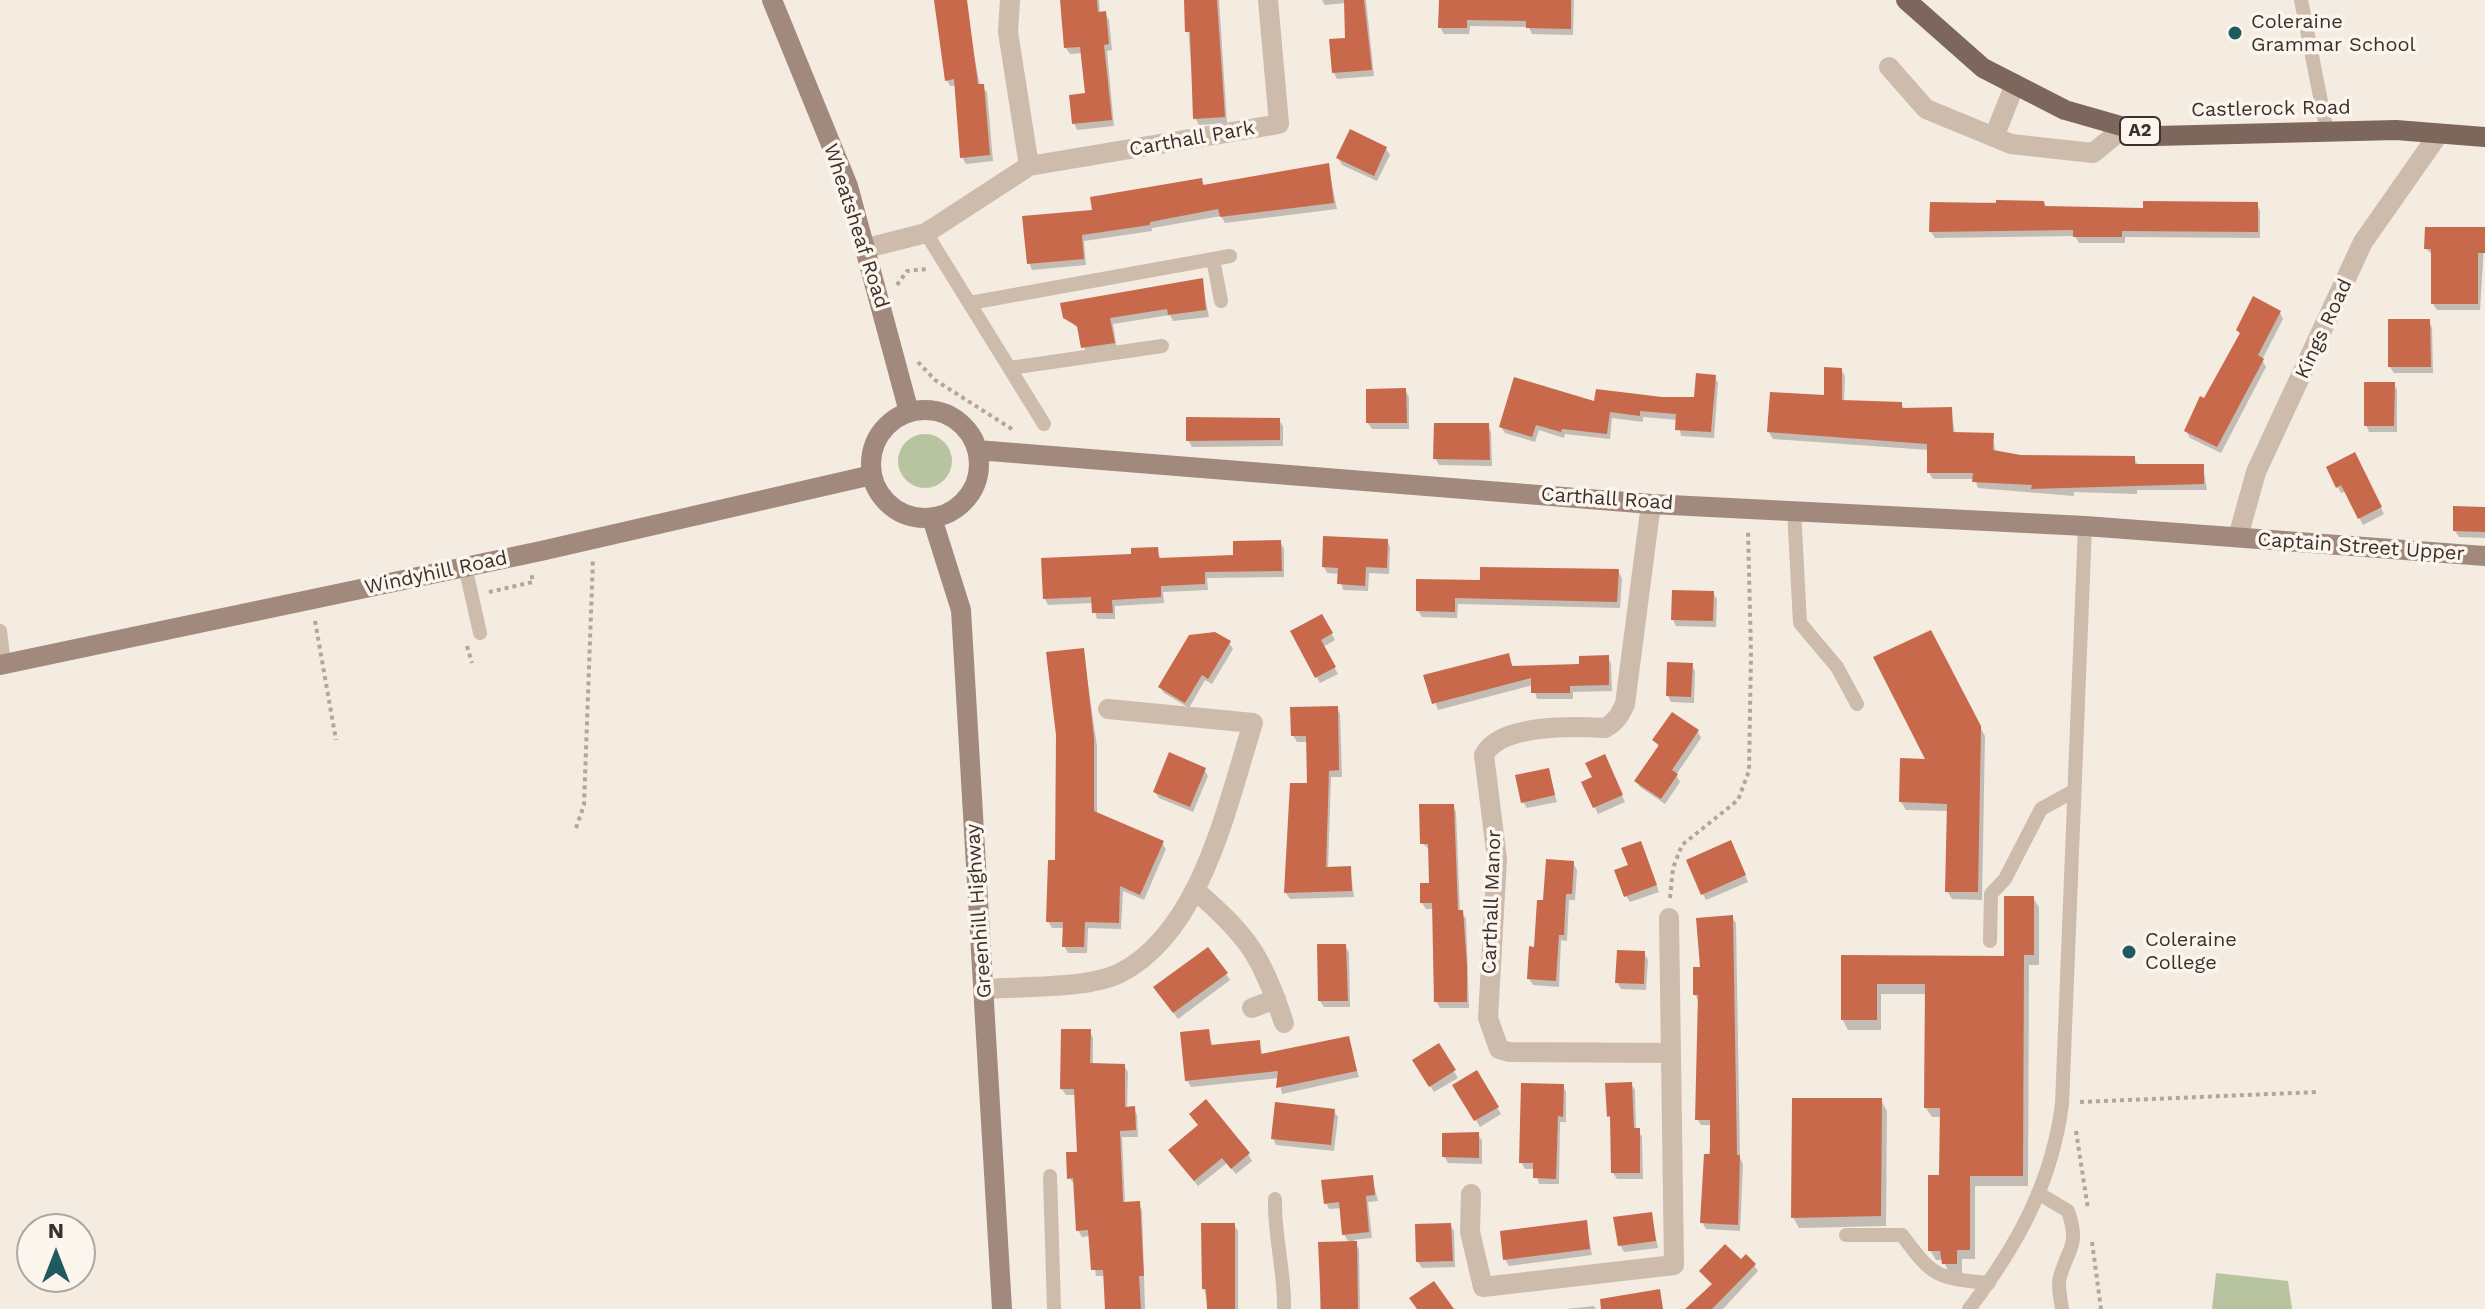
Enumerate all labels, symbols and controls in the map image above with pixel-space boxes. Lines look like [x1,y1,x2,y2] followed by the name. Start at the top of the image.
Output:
[2251,10,2416,57] place label: Coleraine Grammar School
[2226,24,2244,42] marker: Coleraine Grammar School
[2191,96,2351,122] street label: Castlerock Road
[1127,116,1257,162] street label: Carthall Park
[2120,117,2160,145] road number: A2
[818,141,894,311] street label: Wheatsheaf Road
[2290,275,2358,383] street label: Kings Road
[1540,482,1674,516] street label: Carthall Road
[2257,528,2465,566] street label: Captain Street Upper
[362,546,510,600] street label: Windyhill Road
[961,823,997,999] street label: Greenhill Highway
[1477,829,1507,975] street label: Carthall Manor
[2145,928,2237,975] place label: Coleraine College
[2120,943,2138,961] marker: Coleraine College
[16,1213,96,1293] north arrow
[48,1218,64,1243] text: N

